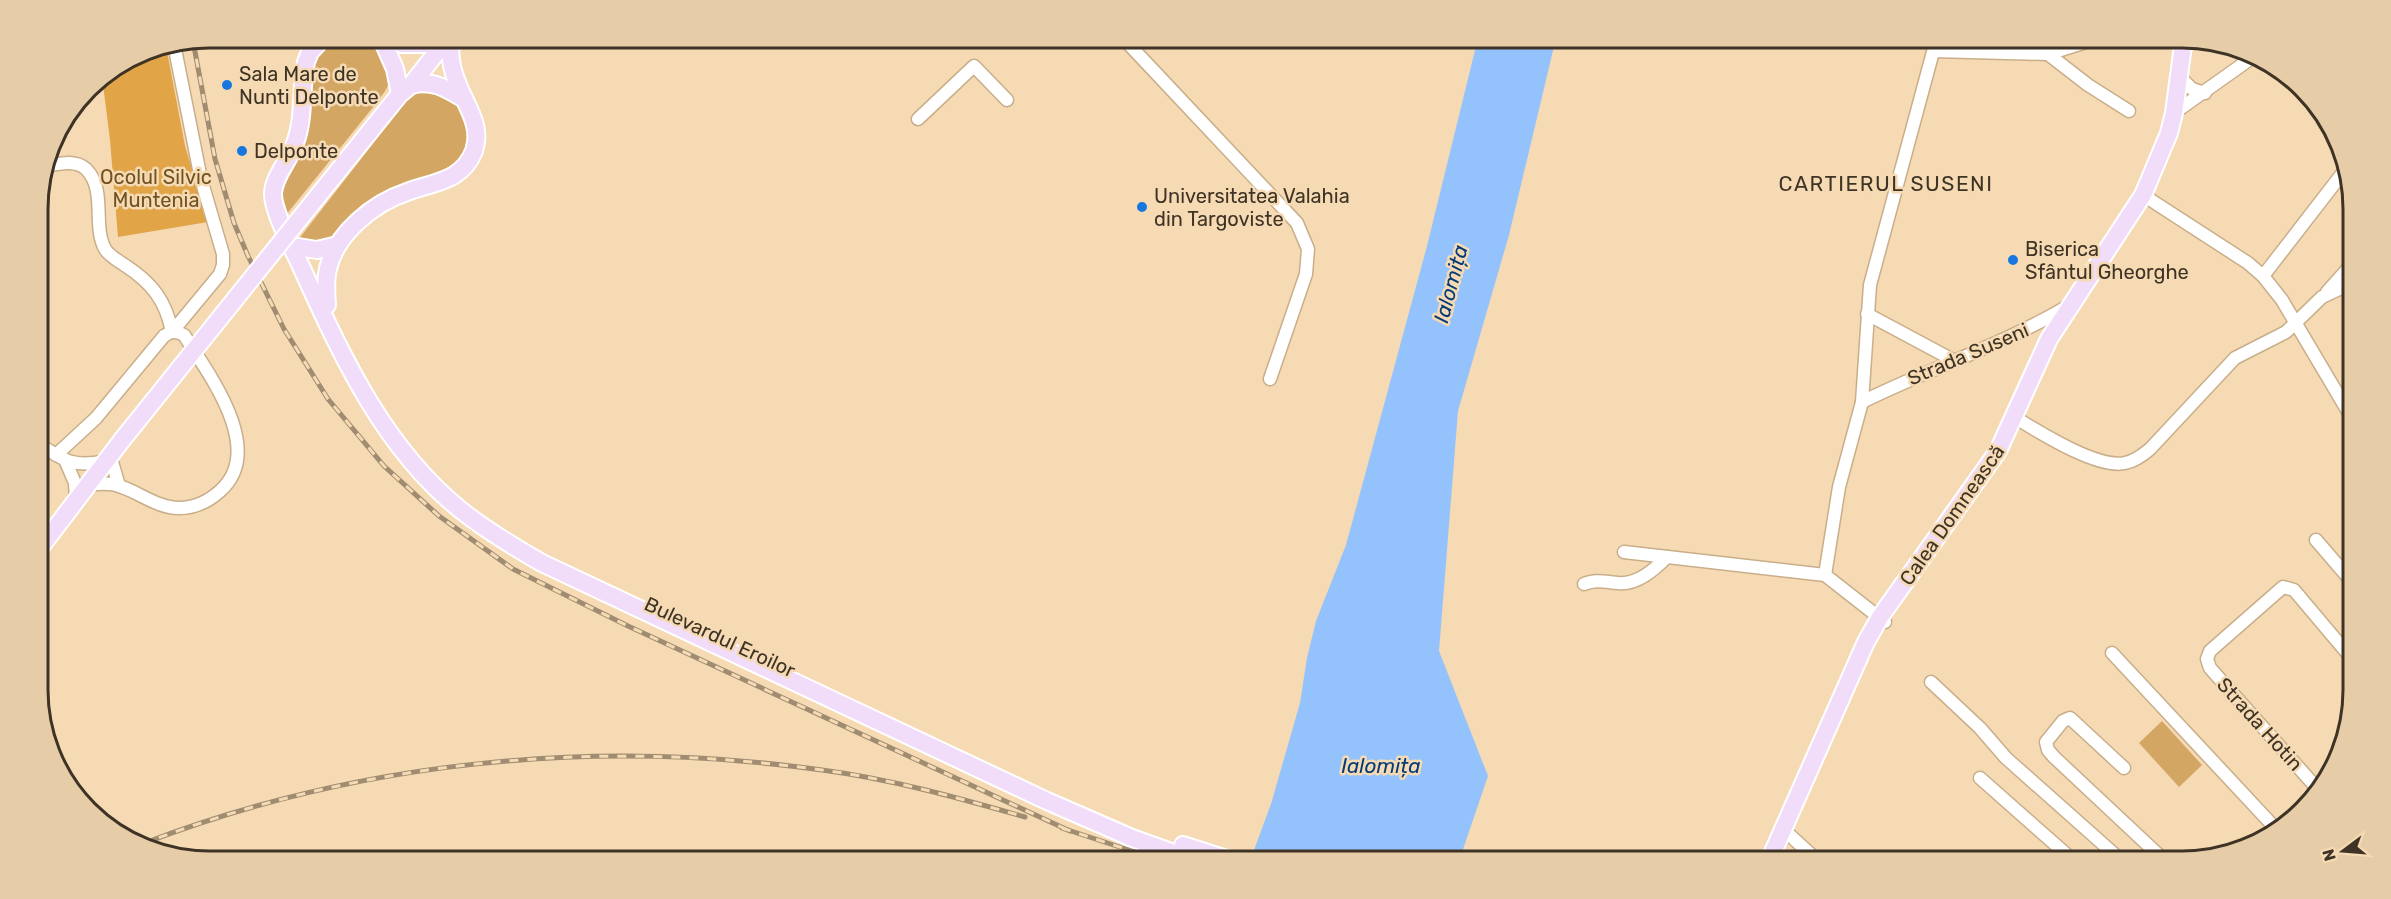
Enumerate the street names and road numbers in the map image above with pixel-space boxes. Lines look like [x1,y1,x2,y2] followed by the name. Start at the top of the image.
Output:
[1904,318,2032,390] street label: Strada Suseni
[1895,440,2009,590] street label: Calea Domnească
[641,592,800,683] street label: Bulevardul Eroilor
[2212,672,2308,776] street label: Strada Hotin

